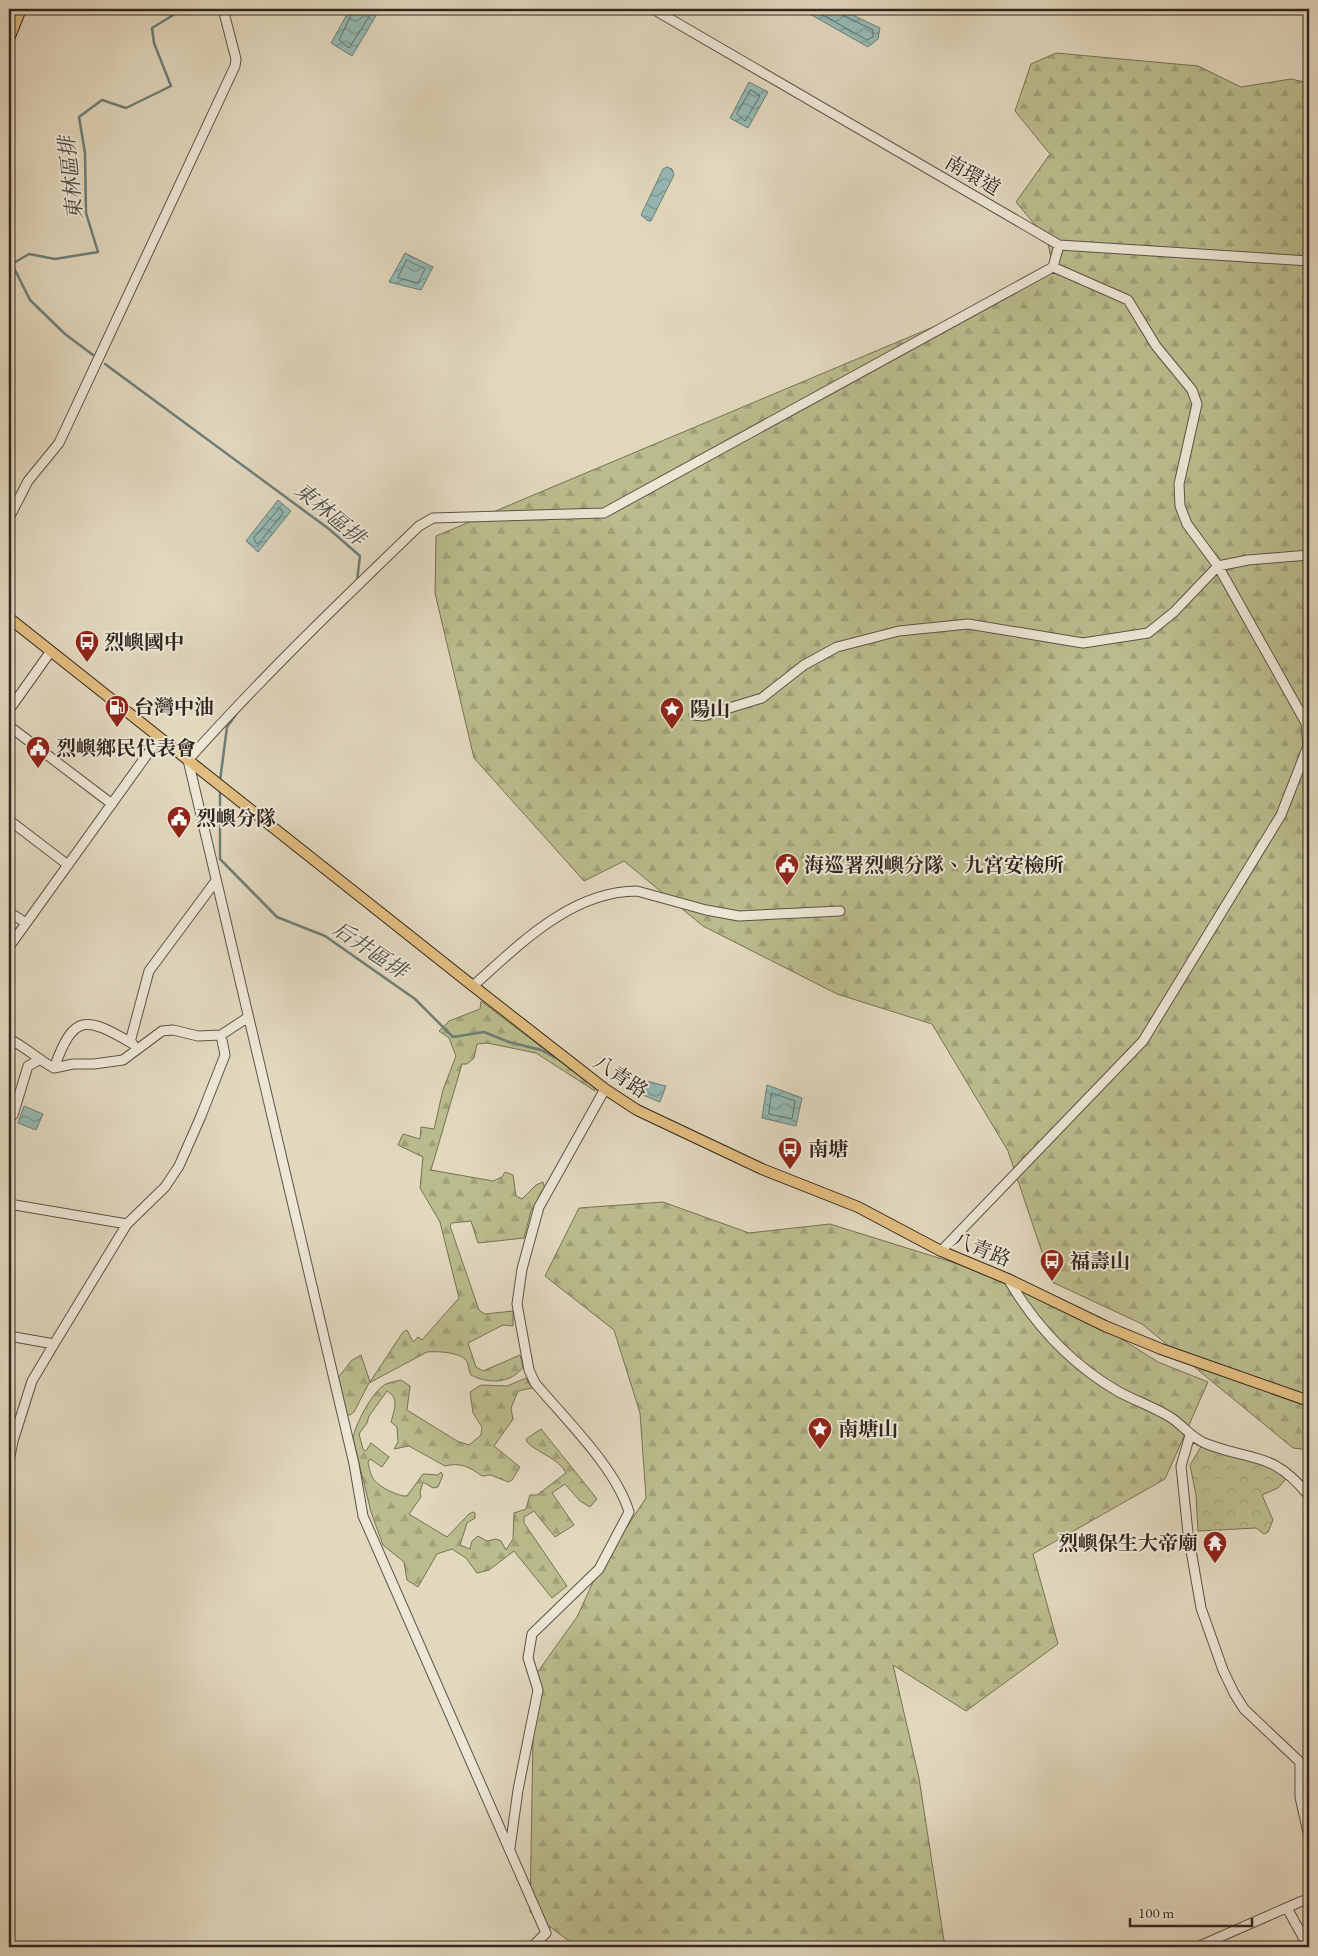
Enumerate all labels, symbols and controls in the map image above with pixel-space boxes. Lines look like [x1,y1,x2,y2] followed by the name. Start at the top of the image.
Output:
[52,132,88,221] water label: 東林區排
[941,149,1005,201] street label: 南環道
[289,476,373,553] water label: 東林區排
[74,629,100,663] bus stop icon: 烈嶼國中
[104,629,184,655] place label: 烈嶼國中
[104,694,130,728] fuel station icon: 台灣中油
[134,694,214,720] place label: 台灣中油
[659,696,685,730] place icon: 陽山
[690,696,730,722] place label: 陽山
[25,735,51,769] public building icon: 烈嶼鄉民代表會
[56,735,196,761] place label: 烈嶼鄉民代表會
[166,805,192,839] public building icon: 烈嶼分隊
[196,805,276,831] place label: 烈嶼分隊
[774,852,800,886] public building icon: 海巡署烈嶼分隊、九宮安檢所
[804,852,1064,878] place label: 海巡署烈嶼分隊、九宮安檢所
[328,915,415,986] water label: 后井區排
[589,1048,653,1104] street label: 八青路
[777,1136,803,1170] bus stop icon: 南塘
[808,1136,848,1162] place label: 南塘
[949,1226,1015,1272] street label: 八青路
[1039,1248,1065,1282] bus stop icon: 福壽山
[1070,1248,1130,1274] place label: 福壽山
[807,1416,833,1450] place icon: 南塘山
[838,1416,898,1442] place label: 南塘山
[1058,1530,1198,1556] place label: 烈嶼保生大帝廟
[1202,1530,1228,1564] temple icon: 烈嶼保生大帝廟
[1130,1896,1253,1928] scale bar
[1138,1903,1175,1922] text: 100 m

